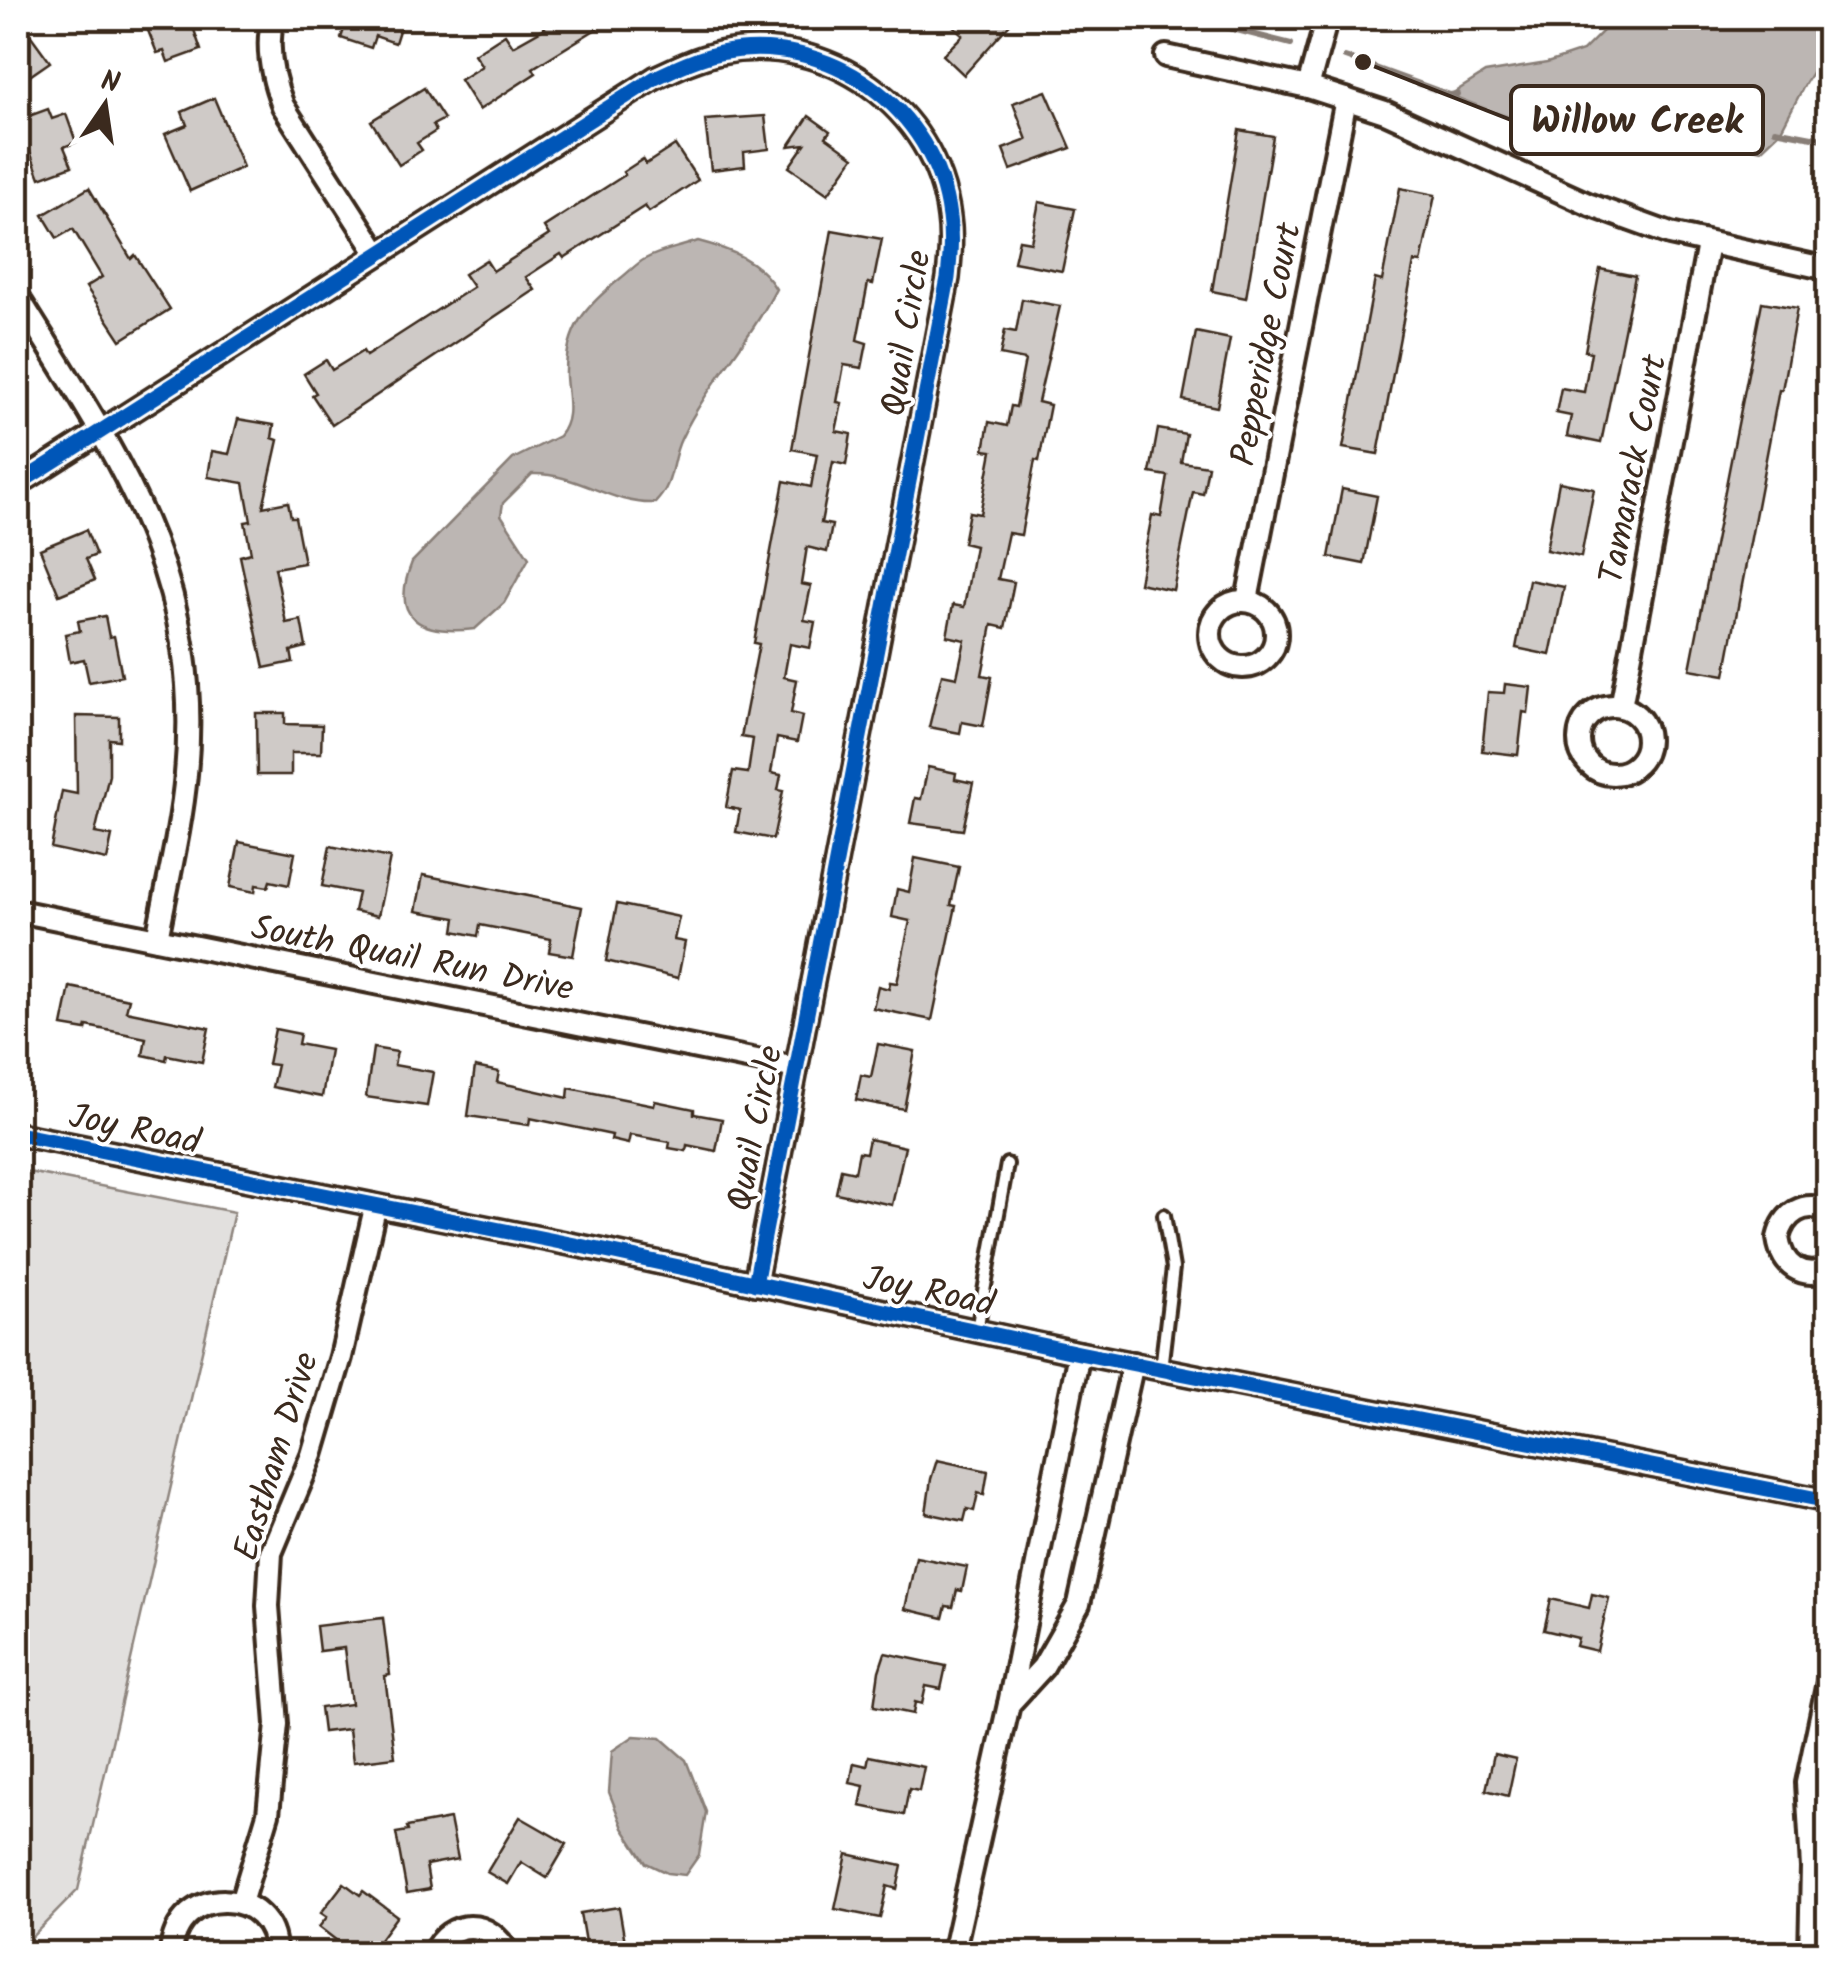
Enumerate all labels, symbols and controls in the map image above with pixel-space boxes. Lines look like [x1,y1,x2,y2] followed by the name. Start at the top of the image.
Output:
[55,55,155,155] north arrow
[96,59,124,107] text: N
[1511,86,1763,154] callout: Willow Creek
[1531,93,1744,153] text: Willow Creek
[1217,218,1319,471] street label: Pepperidge Court
[867,246,949,421] street label: Quail Circle
[1585,350,1685,589] street label: Tamarack Court
[246,901,579,1019] street label: South Quail Run Drive
[713,1041,800,1216] street label: Quail Circle
[64,1090,207,1172] street label: Joy Road
[858,1252,1001,1334] street label: Joy Road
[220,1345,336,1568] street label: Eastham Drive

